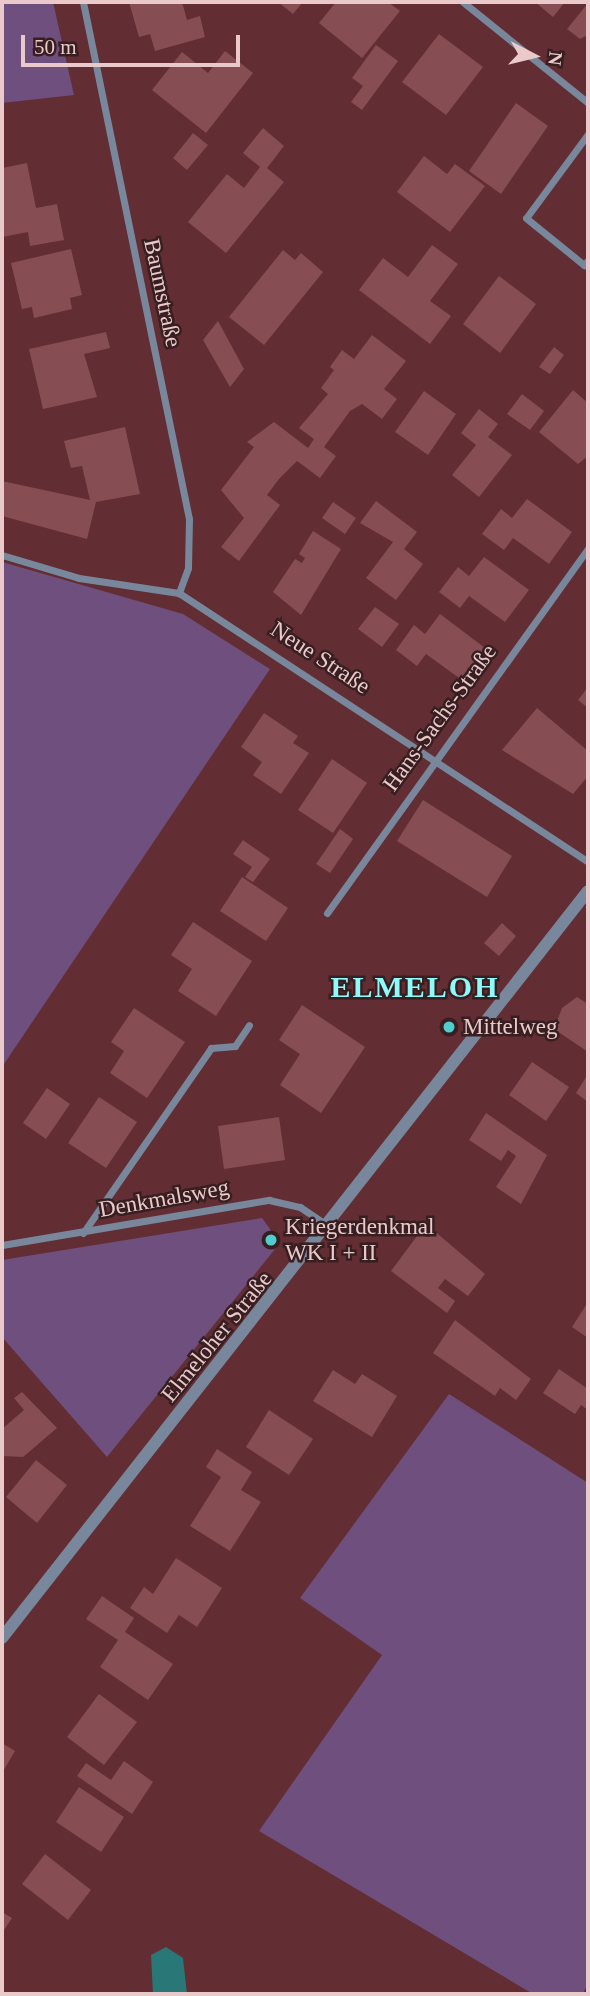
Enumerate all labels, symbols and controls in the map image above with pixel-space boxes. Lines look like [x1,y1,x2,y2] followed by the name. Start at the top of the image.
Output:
[24,21,243,65] scale bar
[499,21,569,91] north arrow
[34,35,77,59] text: 50 m
[544,51,567,67] text: N
[137,236,187,350] street label: Baumstraße
[265,616,375,700] street label: Neue Straße
[377,639,503,797] street label: Hans-Sachs-Straße
[331,969,499,1005] district label: ELMELOH
[463,1013,558,1041] place label: Mittelweg
[441,1019,457,1035] marker: Mittelweg
[97,1174,231,1224] street label: Denkmalsweg
[285,1213,434,1267] place label: Kriegerdenkmal WK I + II
[263,1232,279,1248] marker: Kriegerdenkmal WK I + II
[156,1266,278,1408] street label: Elmeloher Straße

